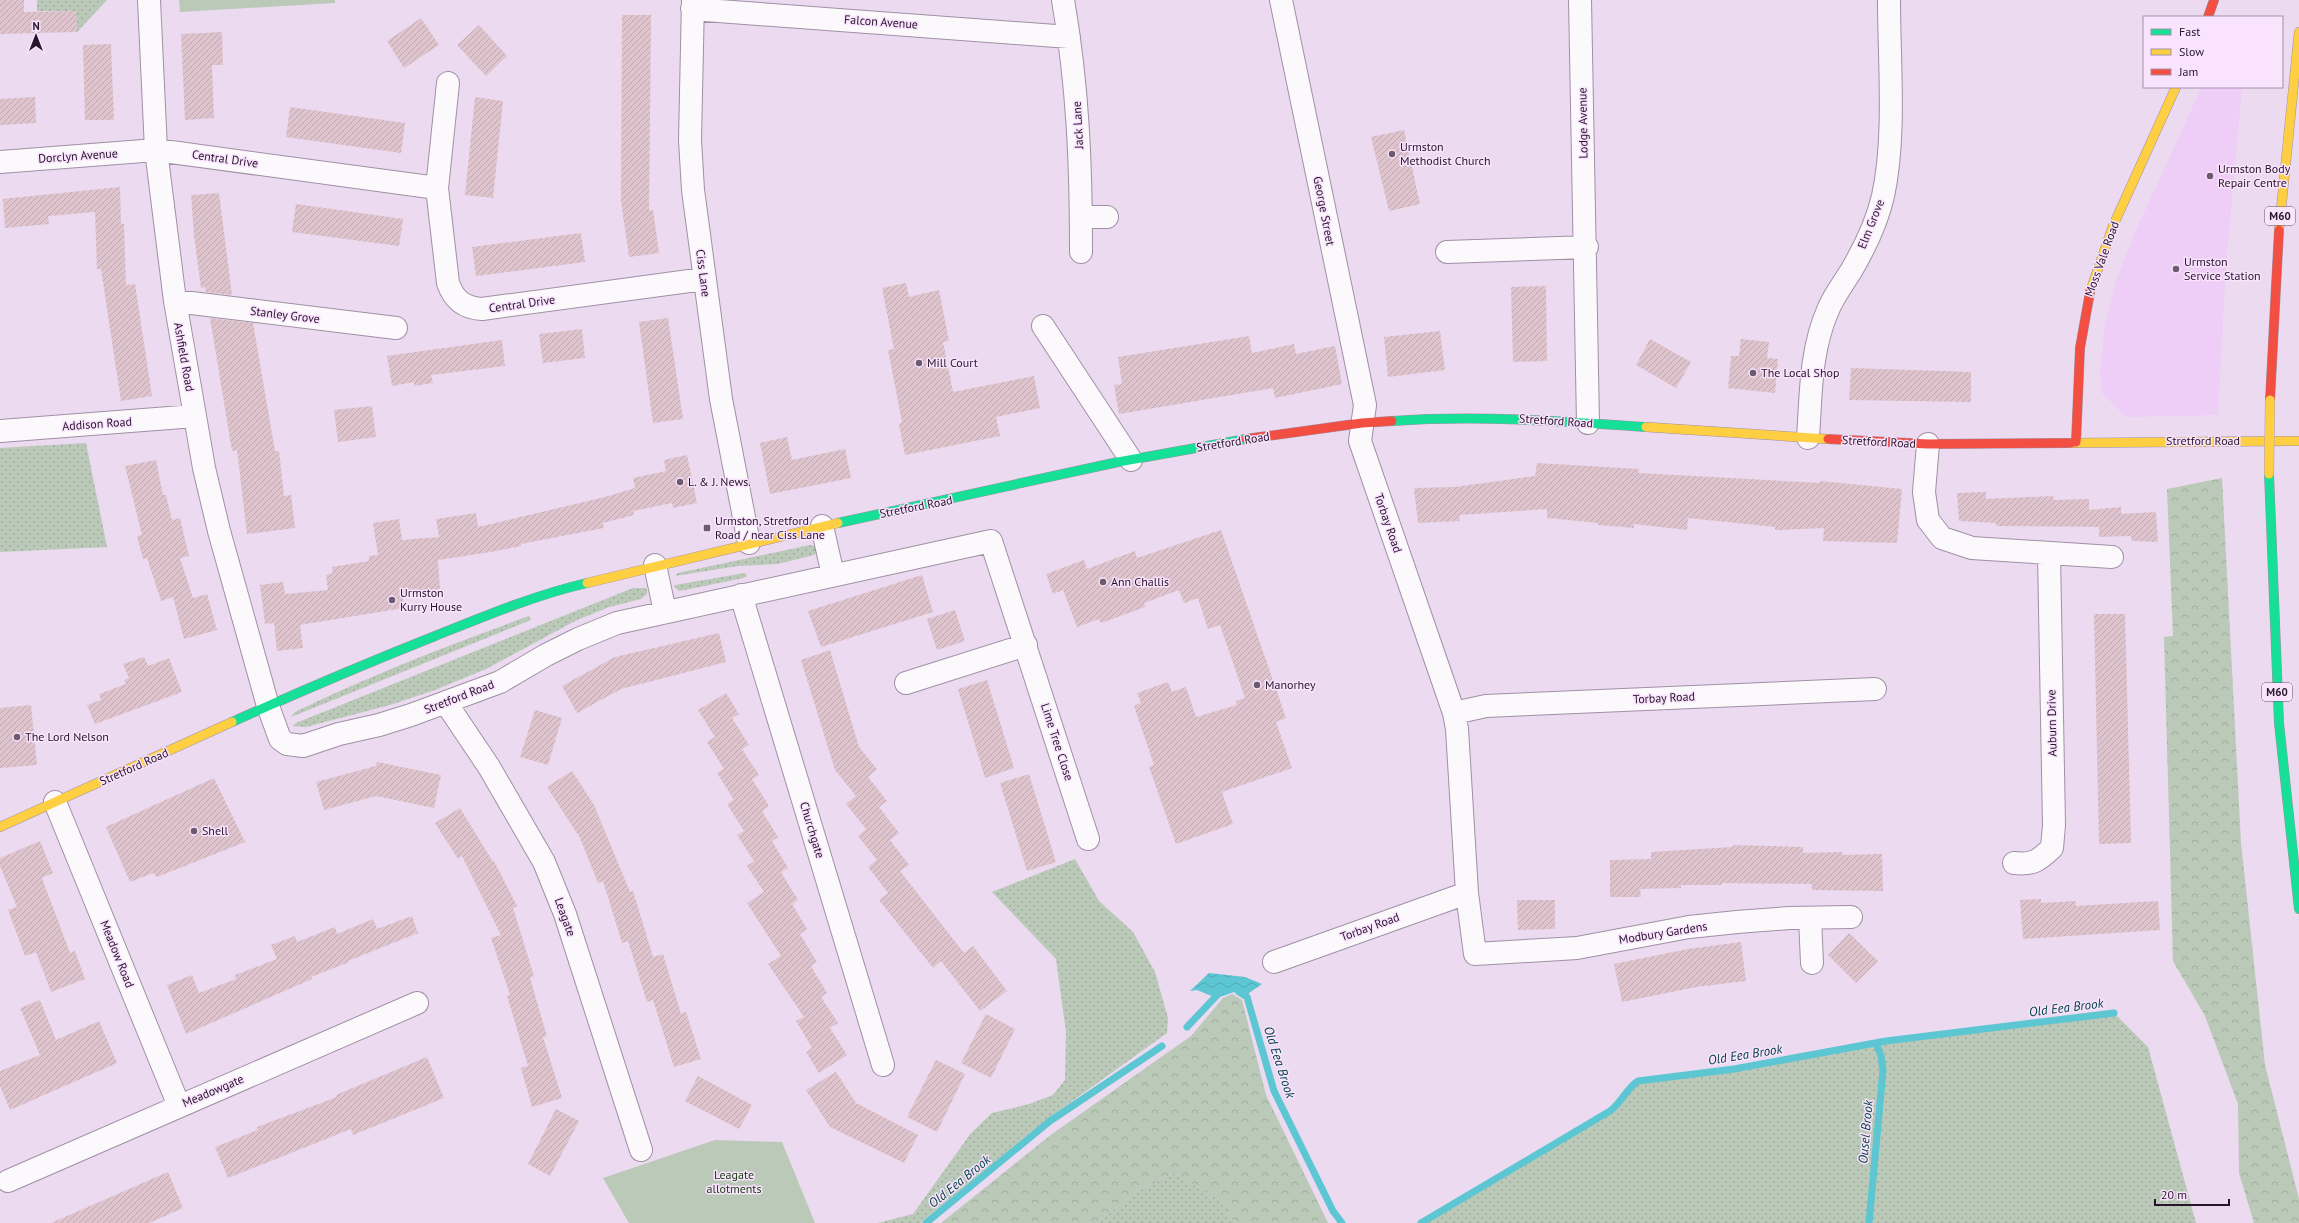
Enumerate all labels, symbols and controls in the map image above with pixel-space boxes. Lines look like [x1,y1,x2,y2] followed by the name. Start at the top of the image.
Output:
[844,11,919,32] street label: Falcon Avenue
[16,16,56,56] north arrow
[2143,16,2283,88] legend
[32,19,40,33] text: N
[2179,24,2200,39] text: Fast
[2179,44,2204,59] text: Slow
[2178,64,2198,79] text: Jam
[1574,87,1591,159] street label: Lodge Avenue
[1069,101,1086,150] street label: Jack Lane
[1400,139,1491,168] place label: Urmston Methodist Church
[38,145,118,166] street label: Dorclyn Avenue
[191,146,259,171] street label: Central Drive
[1387,149,1397,159] marker: Urmston Methodist Church
[2218,161,2291,190] place label: Urmston Body Repair Centre
[2205,171,2215,181] marker: Urmston Body Repair Centre
[1310,175,1339,247] street label: George Street
[1854,197,1887,251] street label: Elm Grove
[2265,207,2295,225] road number: M60
[2081,219,2122,299] street label: Moss Vale Road
[693,248,714,298] street label: Ciss Lane
[2184,254,2261,283] place label: Urmston Service Station
[2171,264,2181,274] marker: Urmston Service Station
[488,291,556,316] street label: Central Drive
[249,303,321,326] street label: Stanley Grove
[171,321,198,393] street label: Ashfield Road
[927,355,978,370] place label: Mill Court
[914,358,924,368] marker: Mill Court
[1761,365,1839,380] place label: The Local Shop
[1748,368,1758,378] marker: The Local Shop
[1519,410,1593,431] street label: Stretford Road
[62,414,132,433] street label: Addison Road
[1195,428,1271,455] street label: Stretford Road
[1842,432,1916,451] street label: Stretford Road
[2166,433,2240,448] street label: Stretford Road
[688,474,751,489] place label: L. & J. News.
[675,477,685,487] marker: L. & J. News.
[1371,491,1406,555] street label: Torbay Road
[878,492,954,521] street label: Stretford Road
[715,513,825,542] place label: Urmston, Stretford Road / near Ciss Lane
[702,523,712,533] marker: Urmston, Stretford Road / near Ciss Lane
[1111,574,1169,589] place label: Ann Challis
[1098,577,1108,587] marker: Ann Challis
[400,585,462,614] place label: Urmston Kurry House
[387,595,397,605] marker: Urmston Kurry House
[422,676,496,717] street label: Stretford Road
[1265,677,1316,692] place label: Manorhey
[1252,680,1262,690] marker: Manorhey
[2262,683,2292,701] road number: M60
[1633,688,1695,707] street label: Torbay Road
[2043,689,2060,757] street label: Auburn Drive
[1038,701,1077,783] street label: Lime Tree Close
[25,729,109,744] place label: The Lord Nelson
[12,732,22,742] marker: The Lord Nelson
[97,745,171,788] street label: Stretford Road
[797,800,828,860] street label: Churchgate
[202,823,229,838] place label: Shell
[189,826,199,836] marker: Shell
[552,895,579,938] street label: Leagate
[1338,909,1401,944] street label: Torbay Road
[97,918,138,990] street label: Meadow Road
[1618,918,1708,947] street label: Modbury Gardens
[2028,994,2105,1020] water label: Old Eea Brook
[1260,1024,1300,1101] water label: Old Eea Brook
[1707,1040,1784,1069] water label: Old Eea Brook
[180,1071,246,1110] street label: Meadowgate
[1854,1098,1877,1164] water label: Ousel Brook
[925,1151,995,1212] water label: Old Eea Brook
[707,1167,761,1196] park label: Leagate allotments
[2155,1181,2229,1207] scale bar
[2161,1187,2187,1202] text: 20 m

